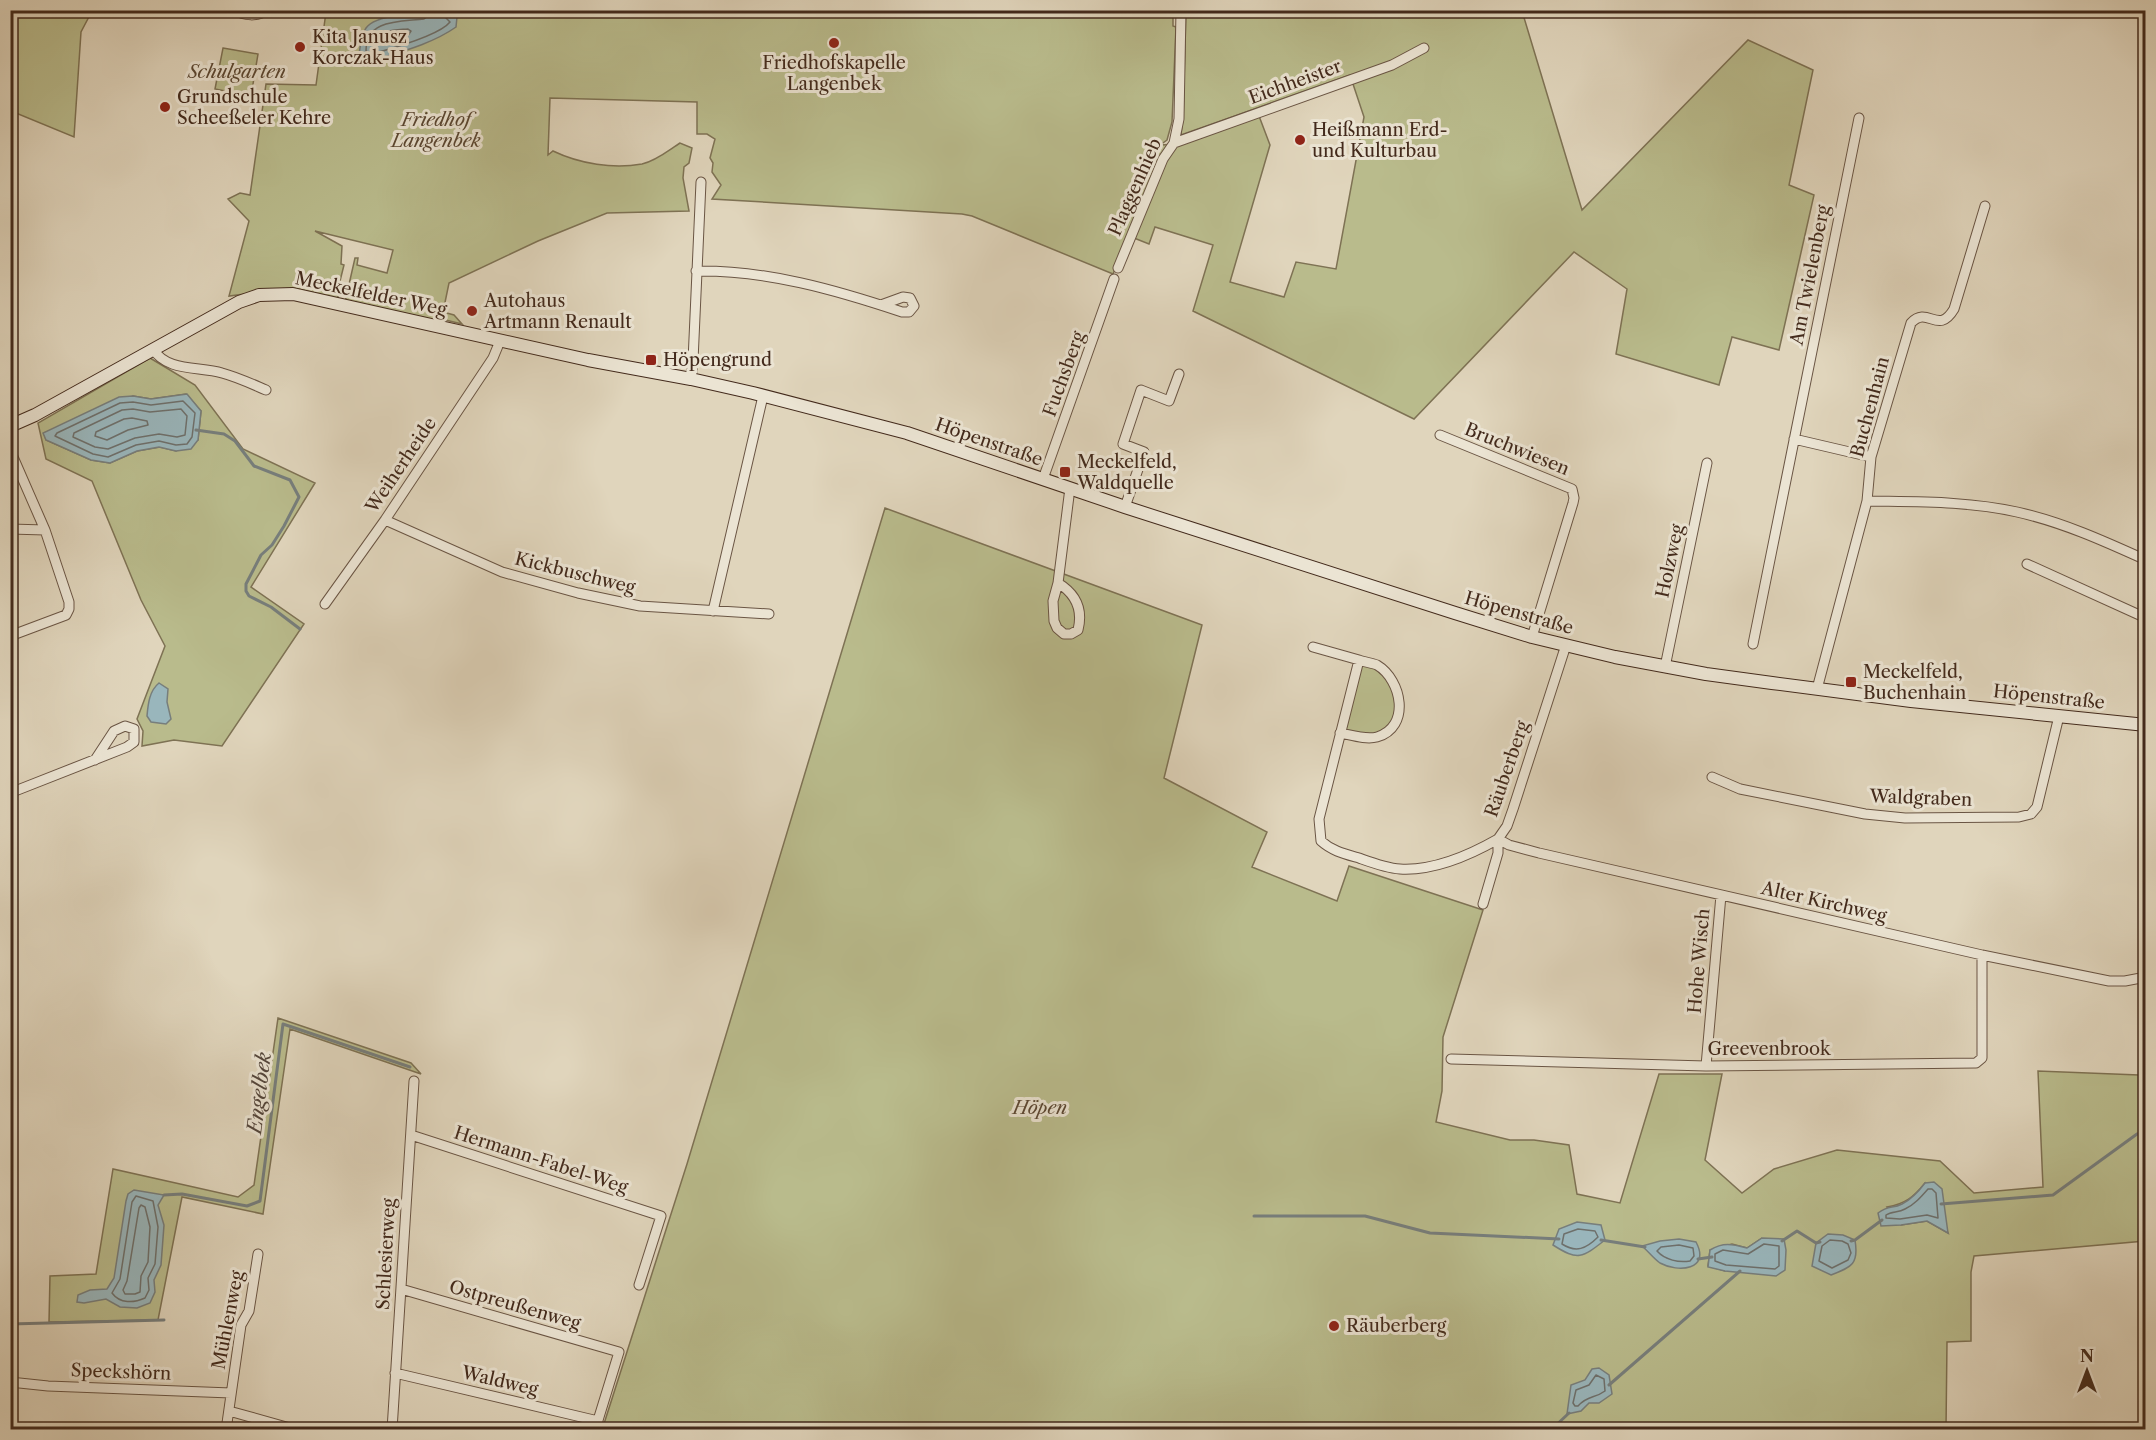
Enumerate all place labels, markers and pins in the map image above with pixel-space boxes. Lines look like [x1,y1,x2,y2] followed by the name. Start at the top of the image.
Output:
[312,26,433,69] place label: Kita Janusz Korczak-Haus
[827,36,841,50] marker: Friedhofskapelle Langenbek
[293,40,307,54] marker: Kita Janusz Korczak-Haus
[762,52,906,95] place label: Friedhofskapelle Langenbek
[177,86,331,129] place label: Grundschule Scheeßeler Kehre
[158,100,172,114] marker: Grundschule Scheeßeler Kehre
[1312,119,1448,162] place label: Heißmann Erd- und Kulturbau
[1293,133,1307,147] marker: Heißmann Erd- und Kulturbau
[483,290,632,333] place label: Autohaus Artmann Renault
[465,304,479,318] marker: Autohaus Artmann Renault
[663,349,772,371] place label: Höpengrund
[644,353,658,367] marker: Höpengrund
[1076,451,1177,494] place label: Meckelfeld, Waldquelle
[1058,465,1072,479] marker: Meckelfeld, Waldquelle
[1863,661,1966,704] place label: Meckelfeld, Buchenhain
[1844,675,1858,689] marker: Meckelfeld, Buchenhain
[1346,1315,1447,1337] place label: Räuberberg
[1327,1319,1341,1333] marker: Räuberberg

